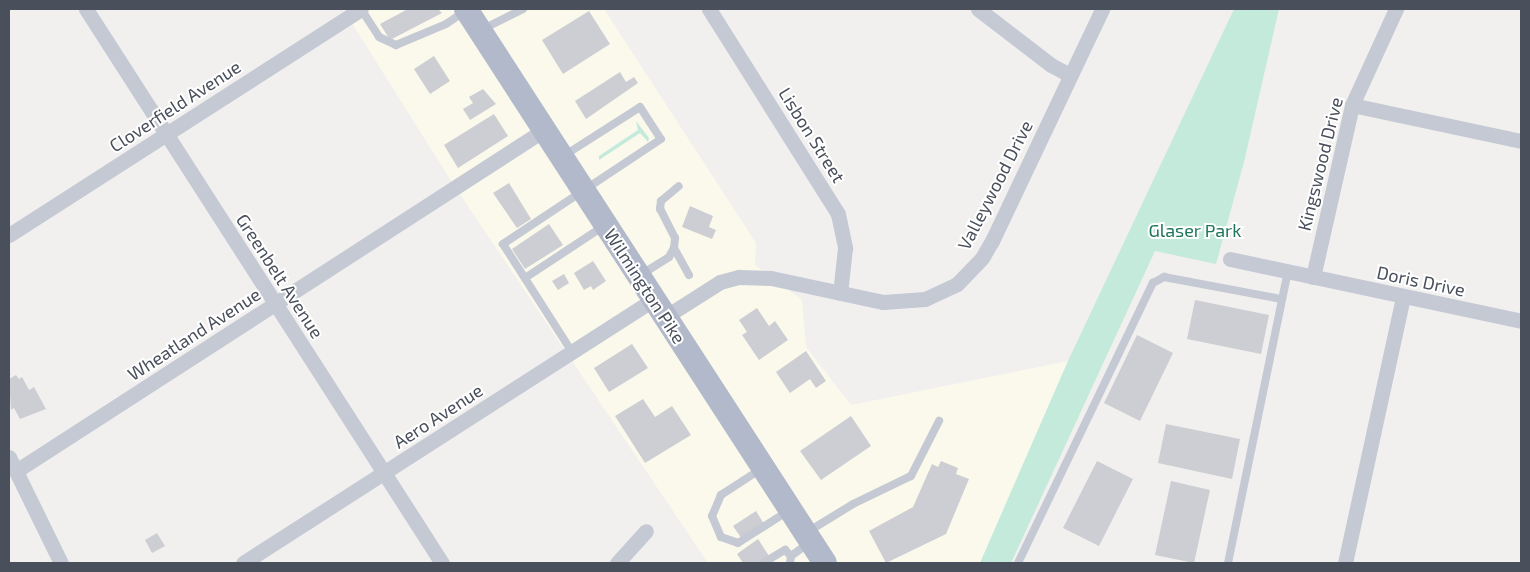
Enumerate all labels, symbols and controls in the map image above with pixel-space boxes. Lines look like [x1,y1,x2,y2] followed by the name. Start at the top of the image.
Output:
[105,55,245,157] street label: Cloverfield Avenue
[774,84,850,186] street label: Lisbon Street
[1293,95,1347,233] street label: Kingswood Drive
[953,117,1037,253] street label: Valleywood Drive
[232,210,328,342] street label: Greenbelt Avenue
[1148,219,1242,241] park label: Glaser Park
[600,224,690,348] street label: Wilmington Pike
[1375,261,1467,301] street label: Doris Drive
[123,283,265,385] street label: Wheatland Avenue
[389,379,487,453] street label: Aero Avenue

